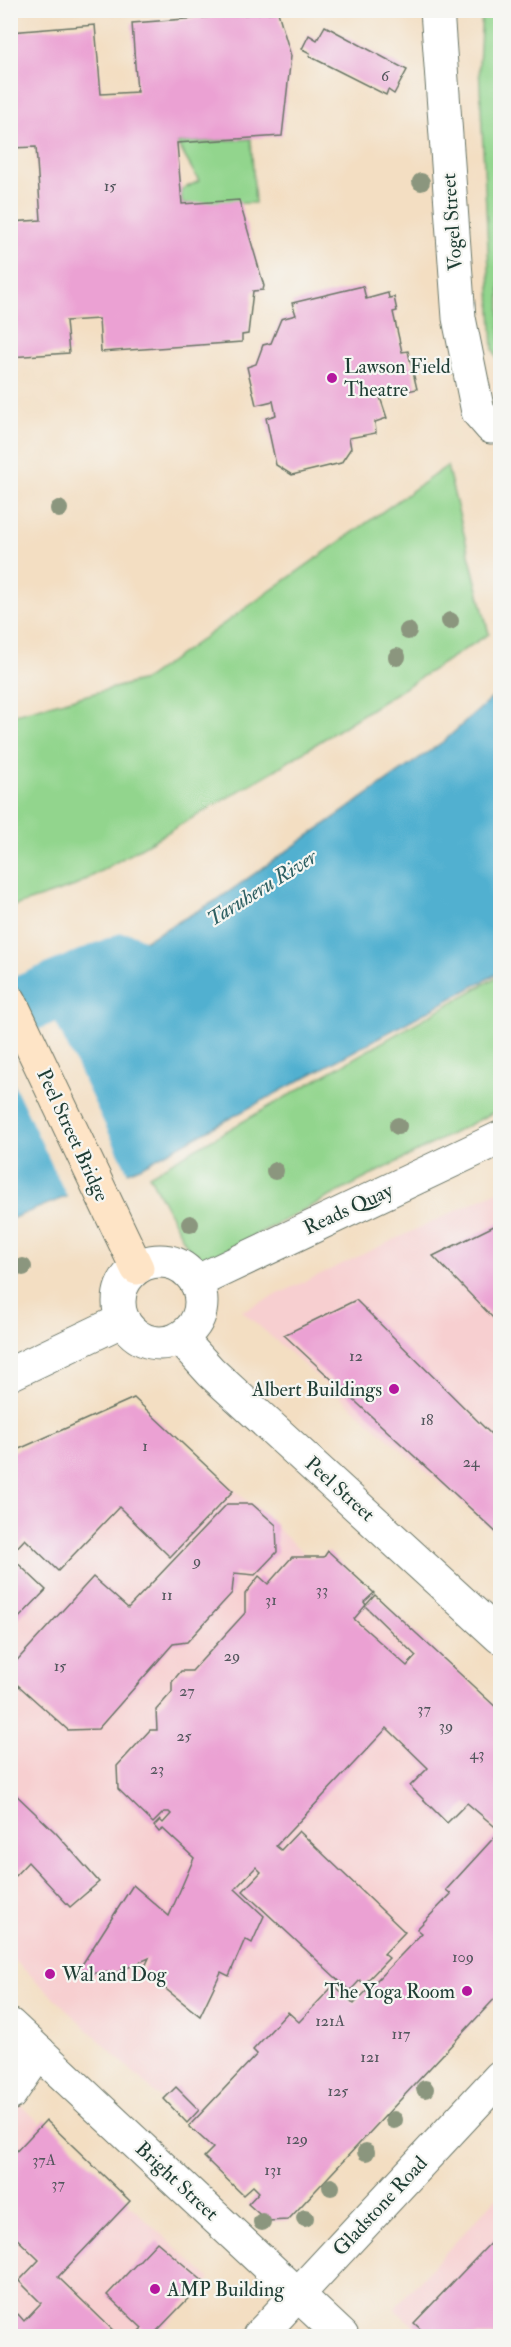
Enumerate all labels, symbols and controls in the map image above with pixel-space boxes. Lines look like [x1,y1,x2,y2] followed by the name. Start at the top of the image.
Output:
[381,66,390,86] house number: 6
[436,172,468,272] street label: Vogel Street
[104,176,116,196] house number: 15
[344,354,451,402] place label: Lawson Field Theatre
[325,371,339,385] marker: Lawson Field Theatre
[202,843,323,932] water label: Taruheru River
[31,1065,115,1205] street label: Peel Street Bridge
[299,1177,398,1241] street label: Reads Quay
[349,1346,363,1366] house number: 12
[251,1377,382,1402] place label: Albert Buildings
[387,1382,401,1396] marker: Albert Buildings
[420,1410,434,1430] house number: 18
[142,1436,148,1456] house number: 1
[300,1451,380,1527] street label: Peel Street
[463,1452,481,1472] house number: 24
[192,1551,201,1571] house number: 9
[316,1580,328,1600] house number: 33
[161,1585,173,1605] house number: 11
[265,1590,277,1610] house number: 31
[224,1646,240,1666] house number: 29
[54,1656,66,1676] house number: 15
[179,1681,195,1701] house number: 27
[417,1699,431,1719] house number: 37
[439,1716,453,1736] house number: 39
[176,1726,192,1746] house number: 25
[470,1744,484,1764] house number: 43
[150,1759,164,1779] house number: 23
[452,1947,474,1967] house number: 109
[61,1962,168,1987] place label: Wal and Dog
[43,1967,57,1981] marker: Wal and Dog
[325,1979,455,2004] place label: The Yoga Room
[460,1984,474,1998] marker: The Yoga Room
[315,2011,345,2031] house number: 121A
[392,2024,411,2044] house number: 117
[360,2047,380,2067] house number: 121
[328,2081,348,2101] house number: 125
[286,2129,308,2149] house number: 129
[130,2136,224,2226] street label: Bright Street
[32,2150,56,2170] house number: 37A
[327,2151,433,2261] street label: Gladstone Road
[264,2160,282,2180] house number: 131
[51,2174,65,2194] house number: 37
[166,2277,285,2302] place label: AMP Building
[148,2282,162,2296] marker: AMP Building

